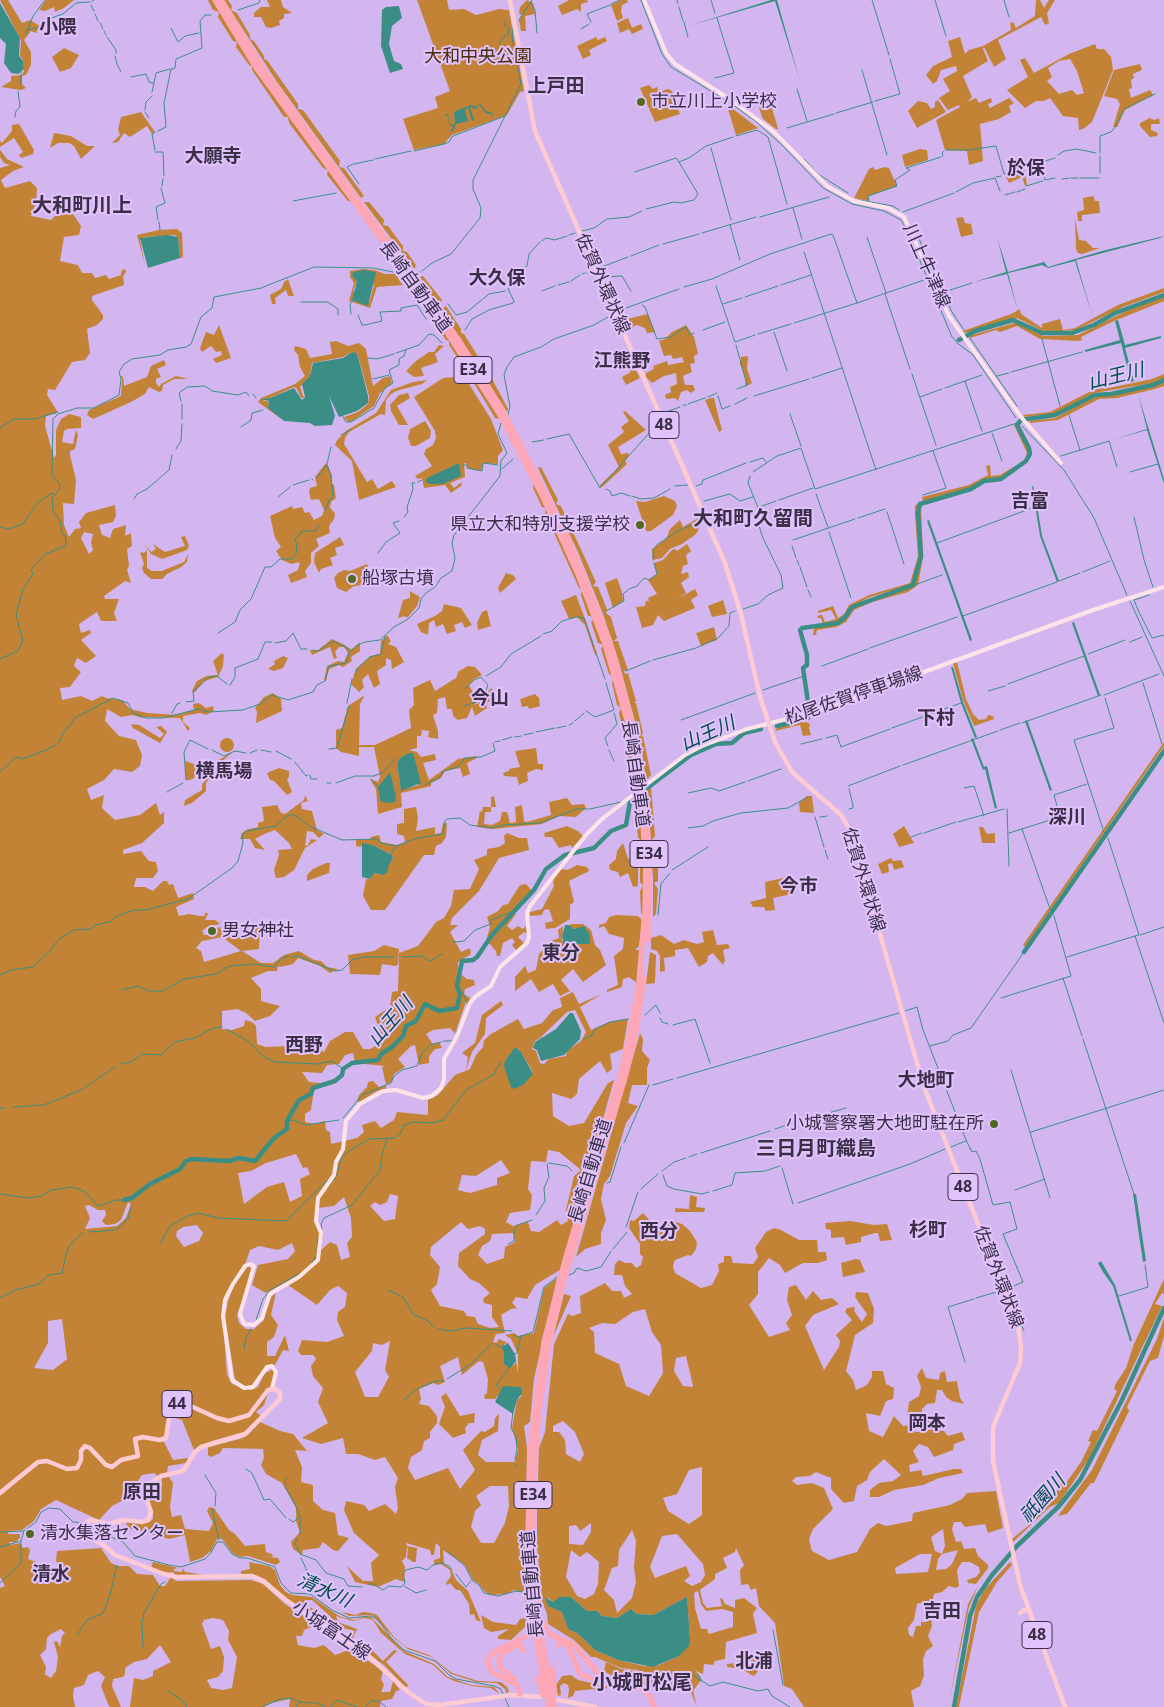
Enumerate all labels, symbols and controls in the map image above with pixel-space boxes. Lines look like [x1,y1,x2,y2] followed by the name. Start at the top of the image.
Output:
[39,17,77,39] district label: 小隈
[424,46,532,68] park label: 大和中央公園
[528,76,584,98] district label: 上戸田
[651,91,777,113] place label: 市立川上小学校
[635,96,647,108] marker: 市立川上小学校
[185,146,241,168] district label: 大願寺
[1007,158,1045,180] district label: 於保
[32,194,132,218] district label: 大和町川上
[898,220,954,312] street label: 川上牛津線
[570,230,634,338] street label: 佐賀外環状線
[375,237,455,337] street label: 長崎自動車道
[469,268,525,290] district label: 大久保
[594,351,650,373] district label: 江熊野
[454,356,492,384] road number: E34
[1086,359,1146,395] water label: 山王川
[649,412,679,438] road number: 48
[1011,491,1049,513] district label: 吉富
[693,507,813,531] district label: 大和町久留間
[450,514,630,536] place label: 県立大和特別支援学校
[634,519,646,531] marker: 県立大和特別支援学校
[362,568,434,590] place label: 船塚古墳
[346,573,358,585] marker: 船塚古墳
[782,662,926,730] street label: 松尾佐賀停車場線
[471,688,509,710] district label: 今山
[917,708,955,730] district label: 下村
[677,712,739,756] water label: 山王川
[617,719,653,829] street label: 長崎自動車道
[196,761,252,783] district label: 横馬場
[1048,807,1086,829] district label: 深川
[837,825,889,935] street label: 佐賀外環状線
[630,841,668,868] road number: E34
[780,876,818,898] district label: 今市
[222,920,294,942] place label: 男女神社
[206,925,218,937] marker: 男女神社
[542,943,580,965] district label: 東分
[364,993,418,1051] water label: 山王川
[285,1035,323,1057] district label: 西野
[898,1070,954,1092] district label: 大地町
[786,1113,984,1135] place label: 小城警察署大地町駐在所
[565,1116,617,1226] street label: 長崎自動車道
[988,1118,1000,1130] marker: 小城警察署大地町駐在所
[756,1137,876,1161] district label: 三日月町織島
[948,1174,978,1200] road number: 48
[909,1220,947,1242] district label: 杉町
[640,1221,678,1243] district label: 西分
[969,1223,1027,1331] street label: 佐賀外環状線
[162,1390,192,1418] road number: 44
[908,1413,946,1435] district label: 岡本
[1015,1470,1071,1528] water label: 祇園川
[123,1482,161,1504] district label: 原田
[514,1482,552,1508] road number: E34
[40,1523,184,1545] place label: 清水集落センター
[24,1528,36,1540] marker: 清水集落センター
[518,1529,548,1639] street label: 長崎自動車道
[32,1564,70,1586] district label: 清水
[293,1569,355,1613] water label: 清水川
[288,1597,374,1665] street label: 小城富士線
[923,1601,961,1623] district label: 吉田
[1022,1622,1052,1648] road number: 48
[735,1651,773,1673] district label: 北浦
[592,1671,692,1695] district label: 小城町松尾

